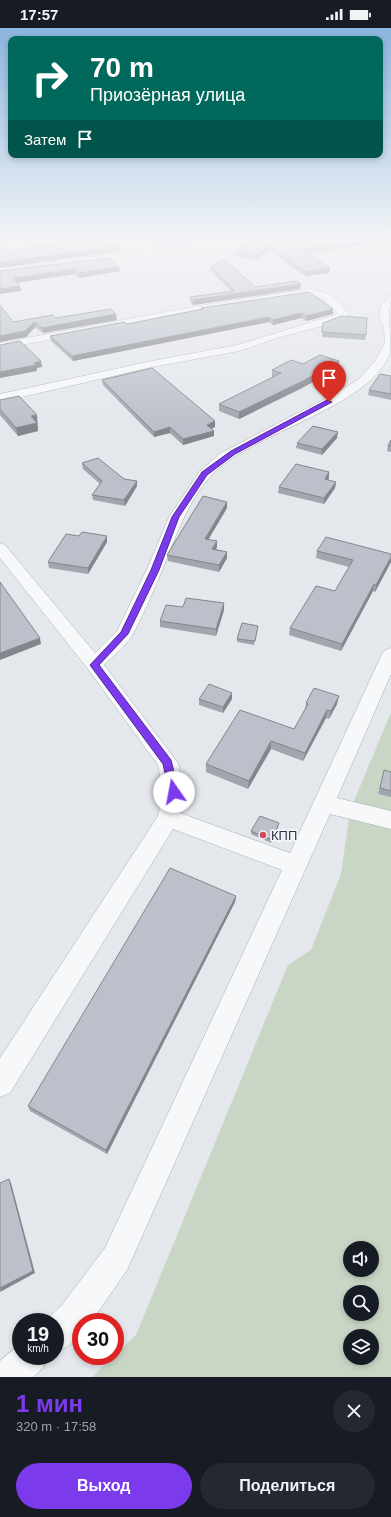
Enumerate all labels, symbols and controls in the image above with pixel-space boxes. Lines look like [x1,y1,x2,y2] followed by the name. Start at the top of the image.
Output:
[20,6,58,23] text: 17:57
[24,52,76,104] icon: right
[90,52,154,83] text: 70 m
[90,85,245,105] text: Приозёрная улица
[74,128,96,150] icon: arrive
[24,131,66,148] text: Затем
[312,361,346,402] pin
[318,367,340,389] icon: arrive
[153,771,195,813] position arrow
[271,828,297,843] place label: КПП
[258,830,268,840] marker: КПП
[343,1241,379,1365] map controls
[343,1241,379,1277] button: sound
[343,1285,379,1321] button: search
[72,1313,124,1365] speed limit sign: 30
[27,1323,49,1345] text: 19
[343,1329,379,1365] button: layers
[27,1343,49,1354] text: km/h
[16,1390,83,1417] text: 1 мин
[333,1390,375,1432] button: close
[16,1419,96,1434] text: 320 m · 17:58
[16,1463,192,1509] button: Выход
[200,1463,375,1509] button: Поделиться

